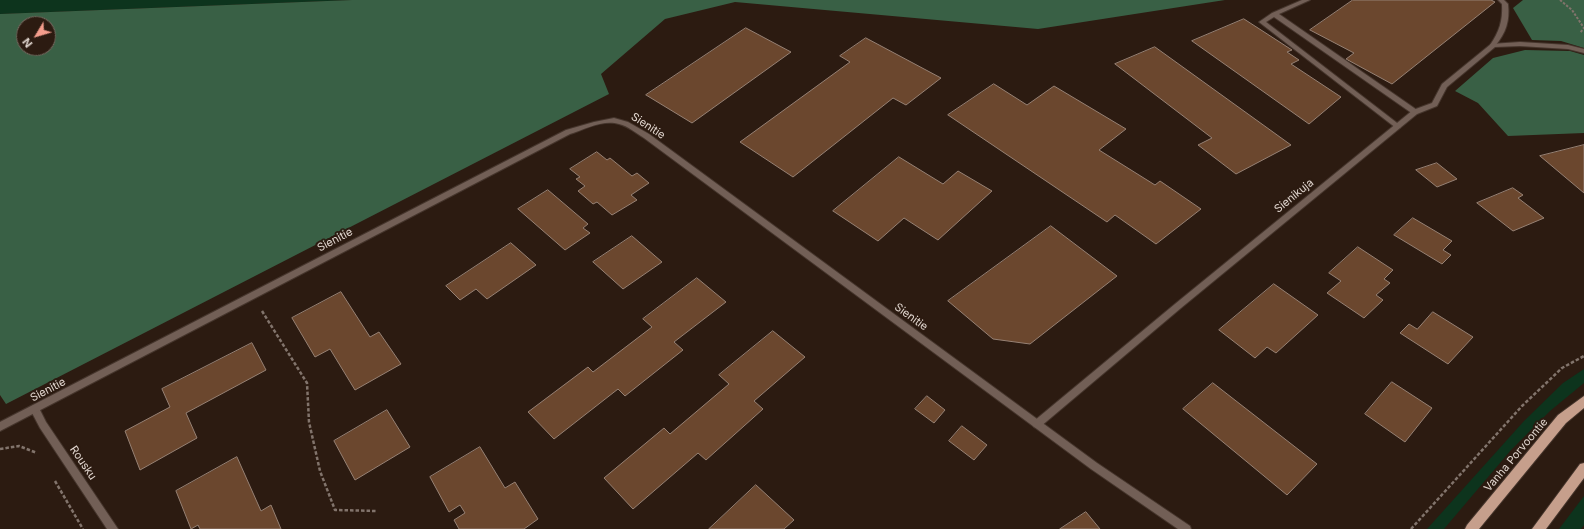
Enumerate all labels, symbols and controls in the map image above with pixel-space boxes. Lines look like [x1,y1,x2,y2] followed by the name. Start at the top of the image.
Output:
[16,16,56,56] north arrow
[19,35,35,50] text: N
[628,110,668,142] street label: Sienitie
[1272,176,1316,216] street label: Sienikuja
[315,225,355,255] street label: Sienitie
[892,301,930,333] street label: Sienitie
[28,375,68,405] street label: Sienitie
[1481,416,1551,494] street label: Vanha Porvoontie
[67,443,99,483] street label: Rousku

